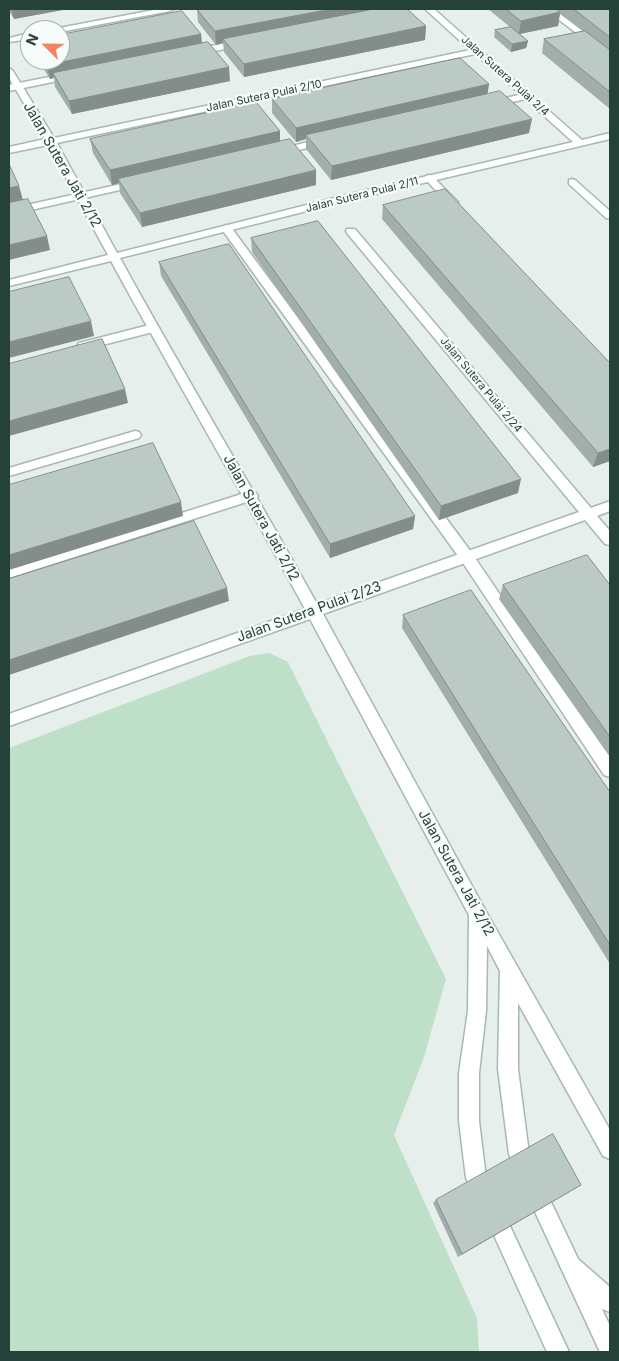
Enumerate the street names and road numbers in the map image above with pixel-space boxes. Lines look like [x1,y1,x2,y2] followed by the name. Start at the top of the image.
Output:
[458,33,552,119] street label: Jalan Sutera Pulai 2/4
[205,77,323,115] street label: Jalan Sutera Pulai 2/10
[19,99,105,231] street label: Jalan Sutera Jati 2/12
[304,175,420,215] street label: Jalan Sutera Pulai 2/11
[437,335,525,435] street label: Jalan Sutera Pulai 2/24
[219,452,303,584] street label: Jalan Sutera Jati 2/12
[234,578,384,646] street label: Jalan Sutera Pulai 2/23
[414,807,498,939] street label: Jalan Sutera Jati 2/12

